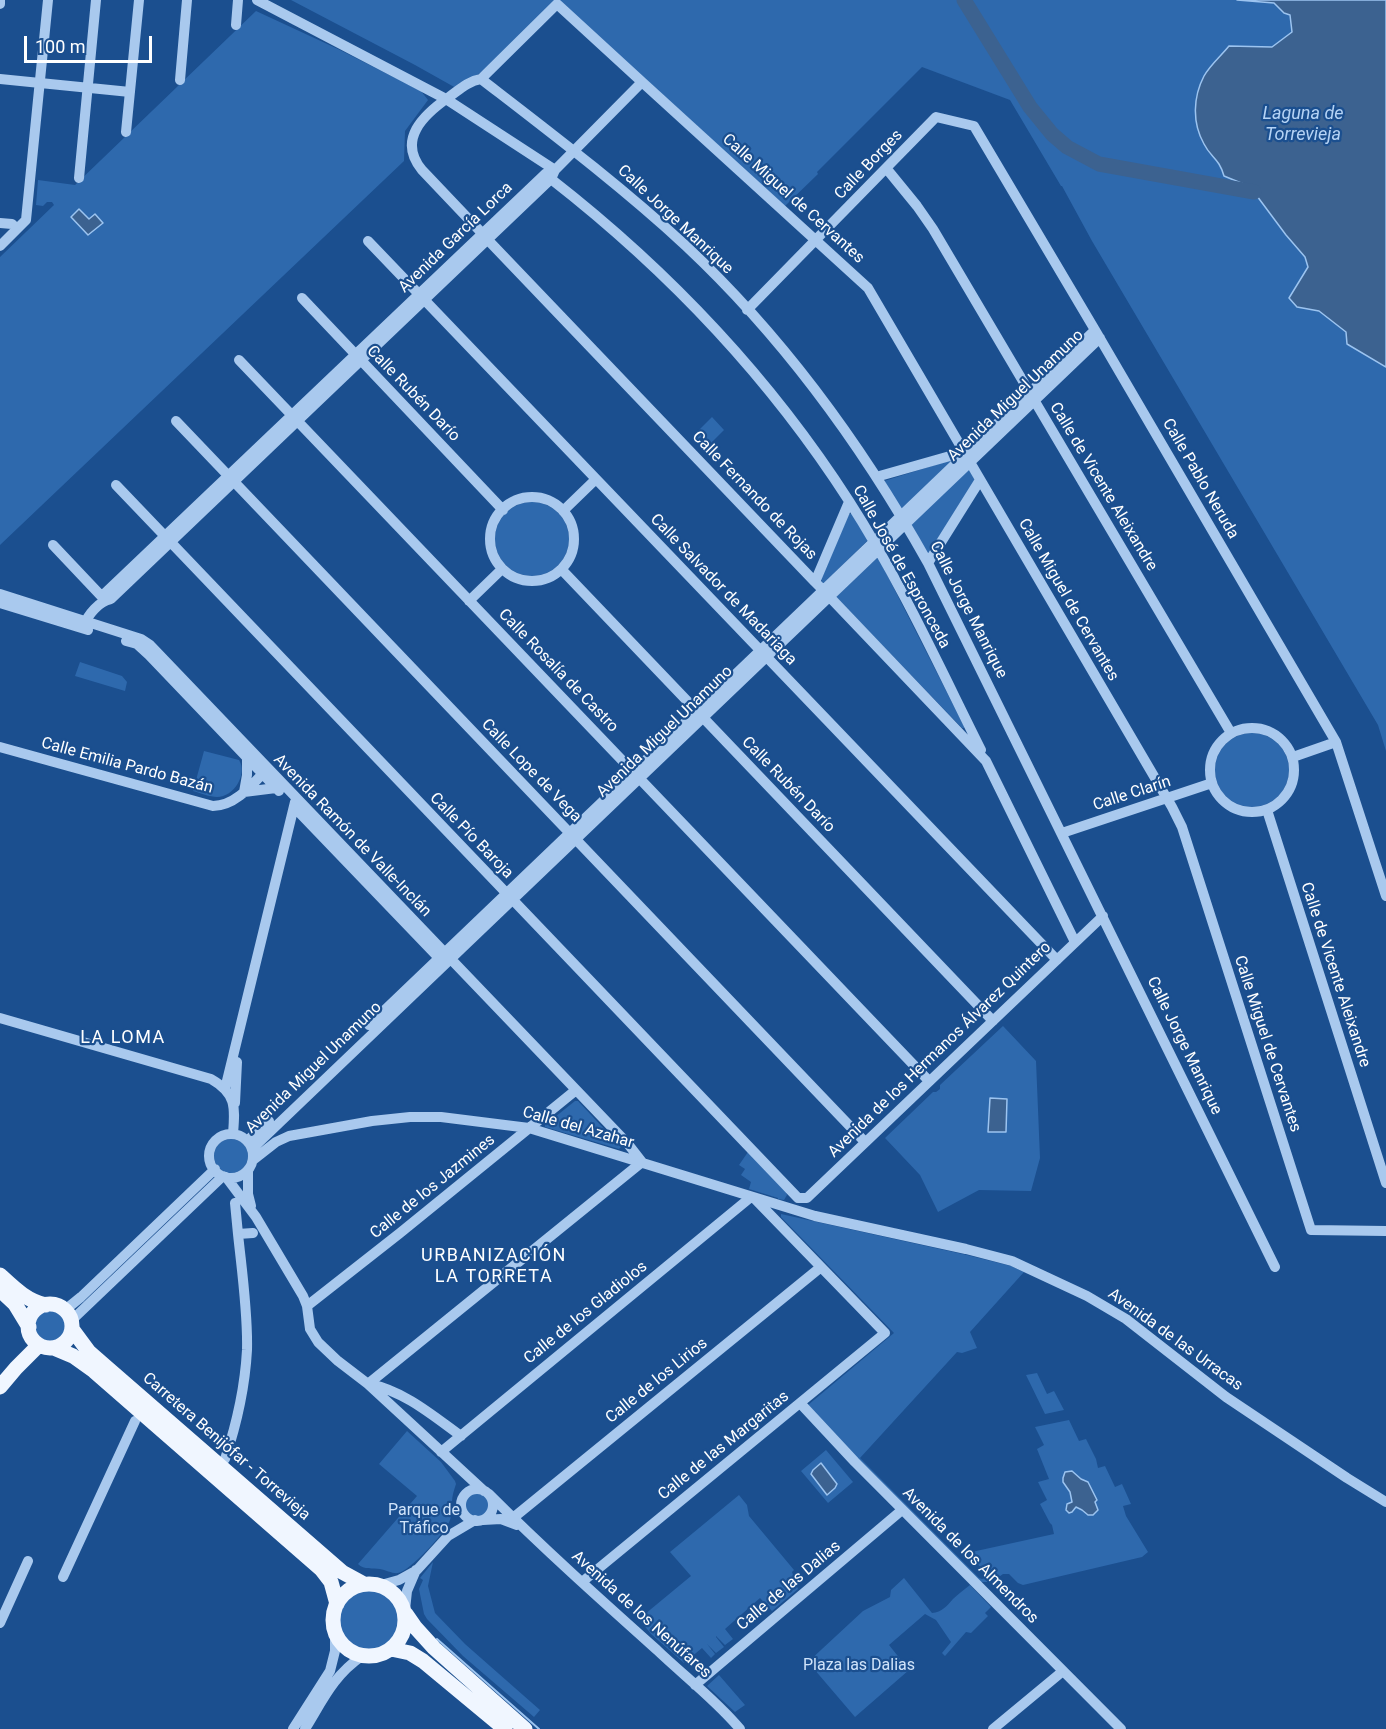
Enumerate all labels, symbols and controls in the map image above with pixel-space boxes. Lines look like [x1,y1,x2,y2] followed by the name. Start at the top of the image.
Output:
[27,24,154,62] scale bar
[35,36,86,57] text: 100 m
[1262,103,1344,146] water label: Laguna de Torrevieja
[831,126,907,204] street label: Calle Borges
[718,130,868,268] street label: Calle Miguel de Cervantes
[613,161,737,279] street label: Calle Jorge Manrique
[395,179,517,297] street label: Avenida García Lorca
[944,326,1088,466] street label: Avenida Miguel Unamuno
[362,342,464,446] street label: Calle Rubén Darío
[1045,399,1161,575] street label: Calle de Vicente Aleixandre
[1158,415,1242,543] street label: Calle Pablo Neruda
[687,428,821,564] street label: Calle Fernando de Rojas
[848,482,954,652] street label: Calle José de Espronceda
[646,510,800,670] street label: Calle Salvador de Madariaga
[1014,515,1122,685] street label: Calle Miguel de Cervantes
[925,538,1011,682] street label: Calle Jorge Manrique
[494,605,622,737] street label: Calle Rosalía de Castro
[593,662,737,802] street label: Avenida Miguel Unamuno
[477,715,585,827] street label: Calle Lope de Vega
[737,733,839,837] street label: Calle Rubén Darío
[39,734,215,798] street label: Calle Emilia Pardo Bazán
[269,751,435,921] street label: Avenida Ramón de Valle-Inclán
[1091,772,1173,816] street label: Calle Clarín
[425,789,517,883] street label: Calle Pío Baroja
[1296,880,1374,1070] street label: Calle de Vicente Aleixandre
[825,938,1055,1162] street label: Avenida de los Hermanos Álvarez Quintero
[1229,953,1305,1135] street label: Calle Miguel de Cervantes
[1142,974,1226,1118] street label: Calle Jorge Manrique
[242,998,386,1138] street label: Avenida Miguel Unamuno
[80,1027,166,1049] district label: LA LOMA
[520,1103,636,1153] street label: Calle del Azahar
[367,1131,499,1243] street label: Calle de los Jazmines
[421,1245,567,1288] district label: URBANIZACIÓN LA TORRETA
[521,1257,651,1369] street label: Calle de los Gladiolos
[1104,1285,1246,1395] street label: Avenida de las Urracas
[602,1334,712,1428] street label: Calle de los Lirios
[138,1369,314,1525] street label: Carretera Benijófar - Torrevieja
[655,1387,793,1505] street label: Calle de las Margaritas
[898,1484,1042,1628] street label: Avenida de los Almendros
[388,1501,460,1539] park label: Parque de Tráfico
[733,1537,845,1635] street label: Calle de las Dalias
[567,1547,715,1683] street label: Avenida de los Nenúfares
[803,1656,915,1676] park label: Plaza las Dalias

